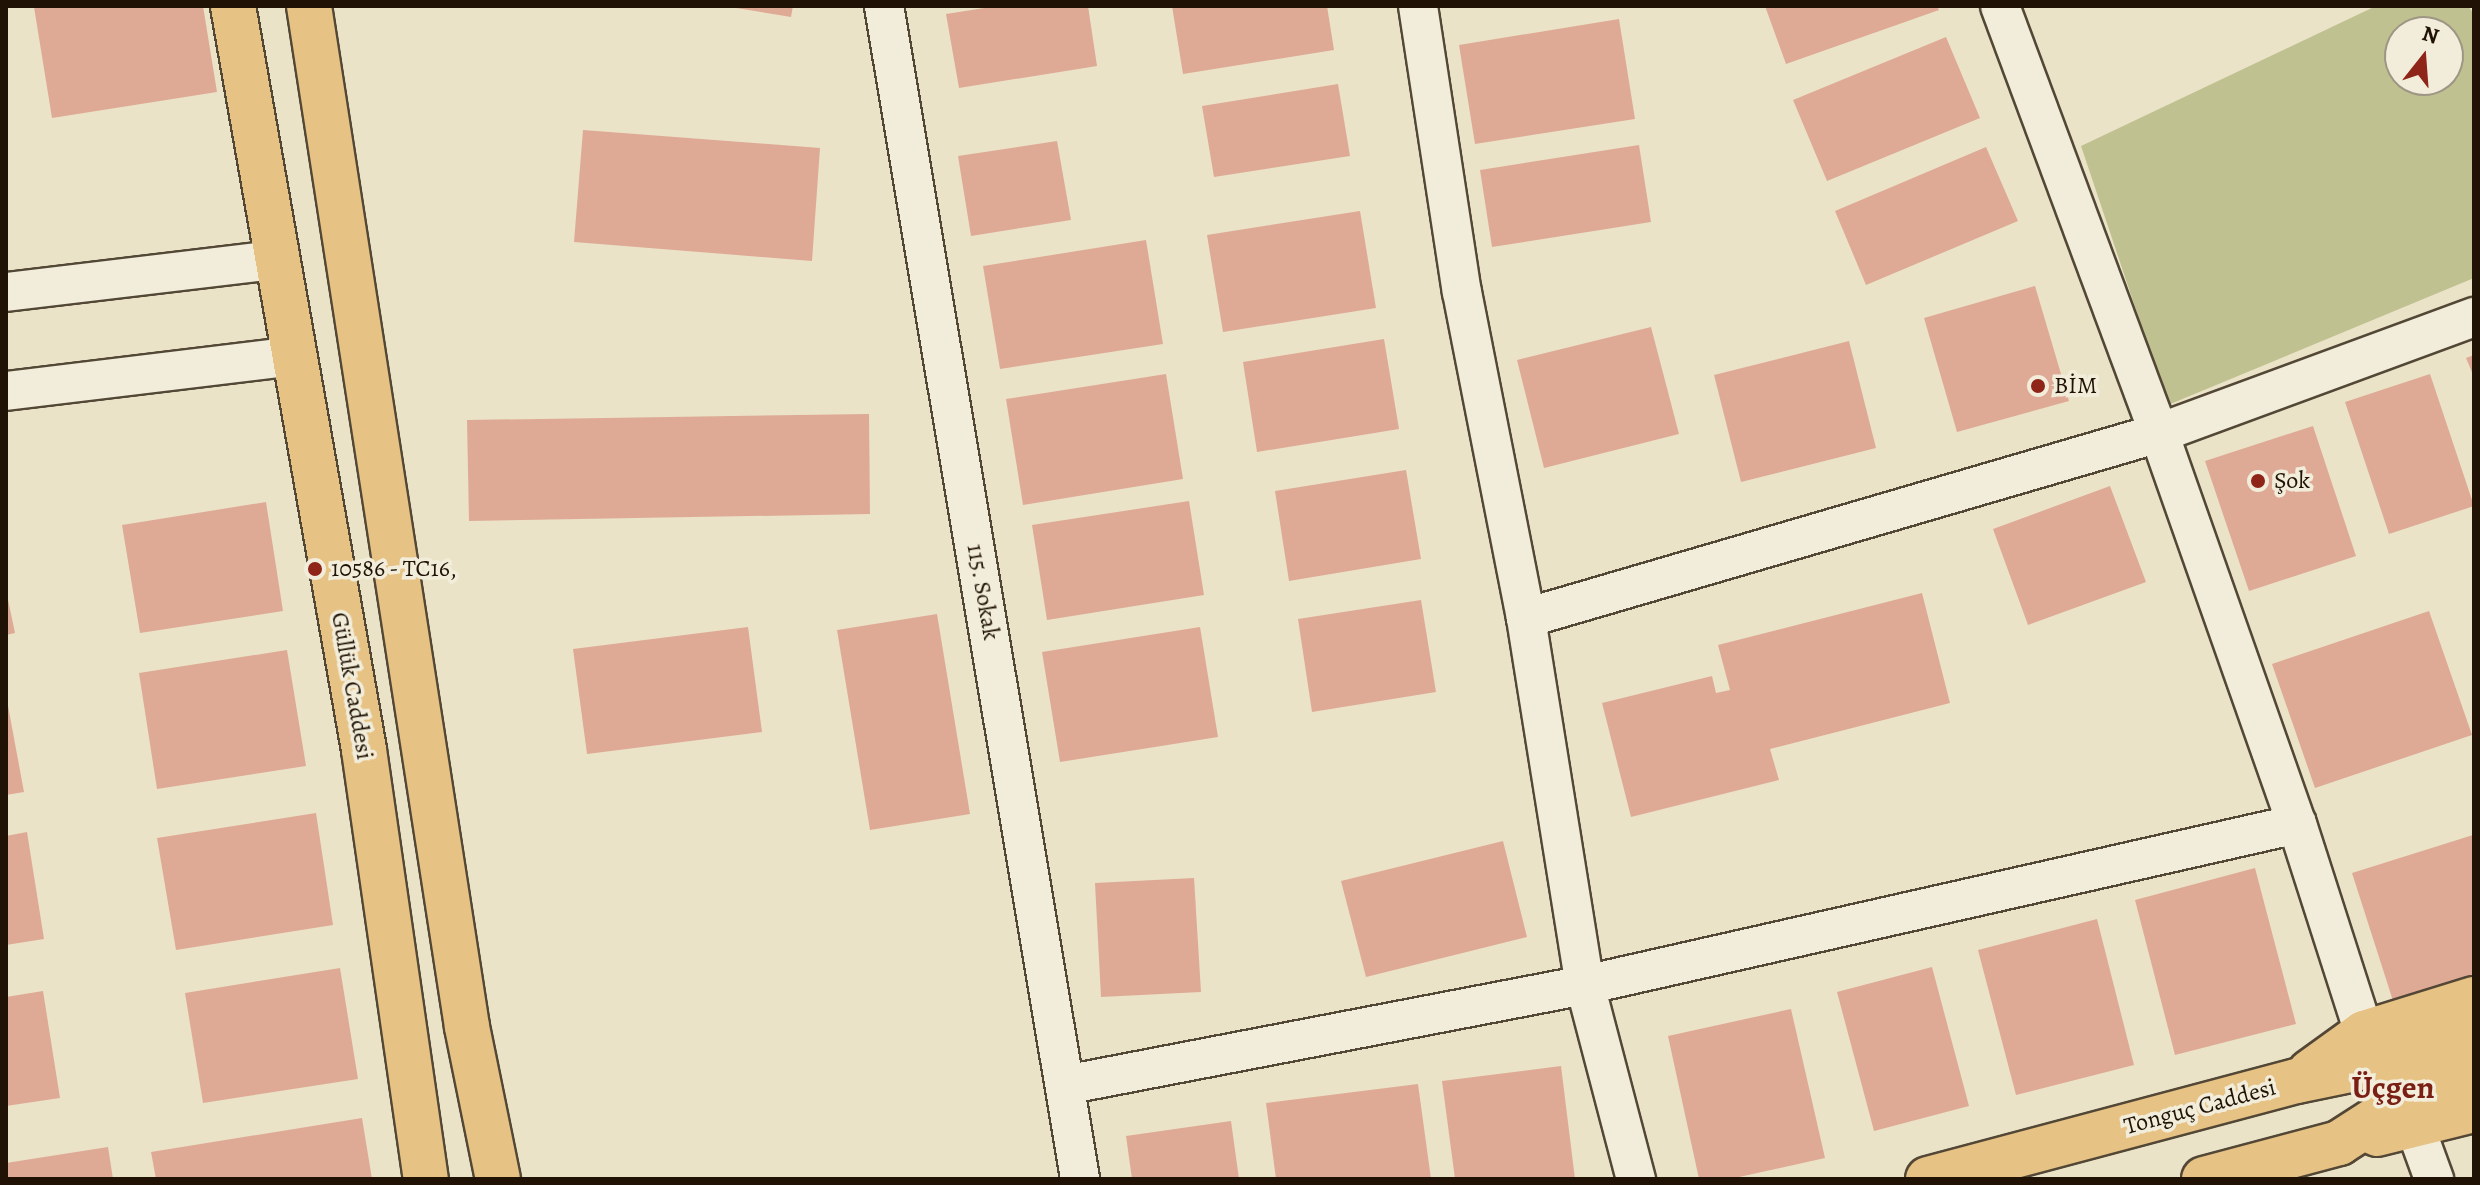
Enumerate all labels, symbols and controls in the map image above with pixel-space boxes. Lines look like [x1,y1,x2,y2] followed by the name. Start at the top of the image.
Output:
[2384,16,2464,96] north arrow
[2418,18,2442,52] text: N
[2054,372,2097,400] place label: BİM
[2029,377,2047,395] marker: BİM
[2274,467,2310,495] place label: Şok
[2249,472,2267,490] marker: Şok
[960,541,1006,643] street label: 115. Sokak
[331,555,458,583] place label: 10586 - TC16,
[306,560,324,578] marker: 10586 - TC16,
[325,610,379,762] street label: Güllük Caddesi
[2352,1068,2434,1106] district label: Üçgen
[2121,1073,2279,1141] street label: Tonguç Caddesi

